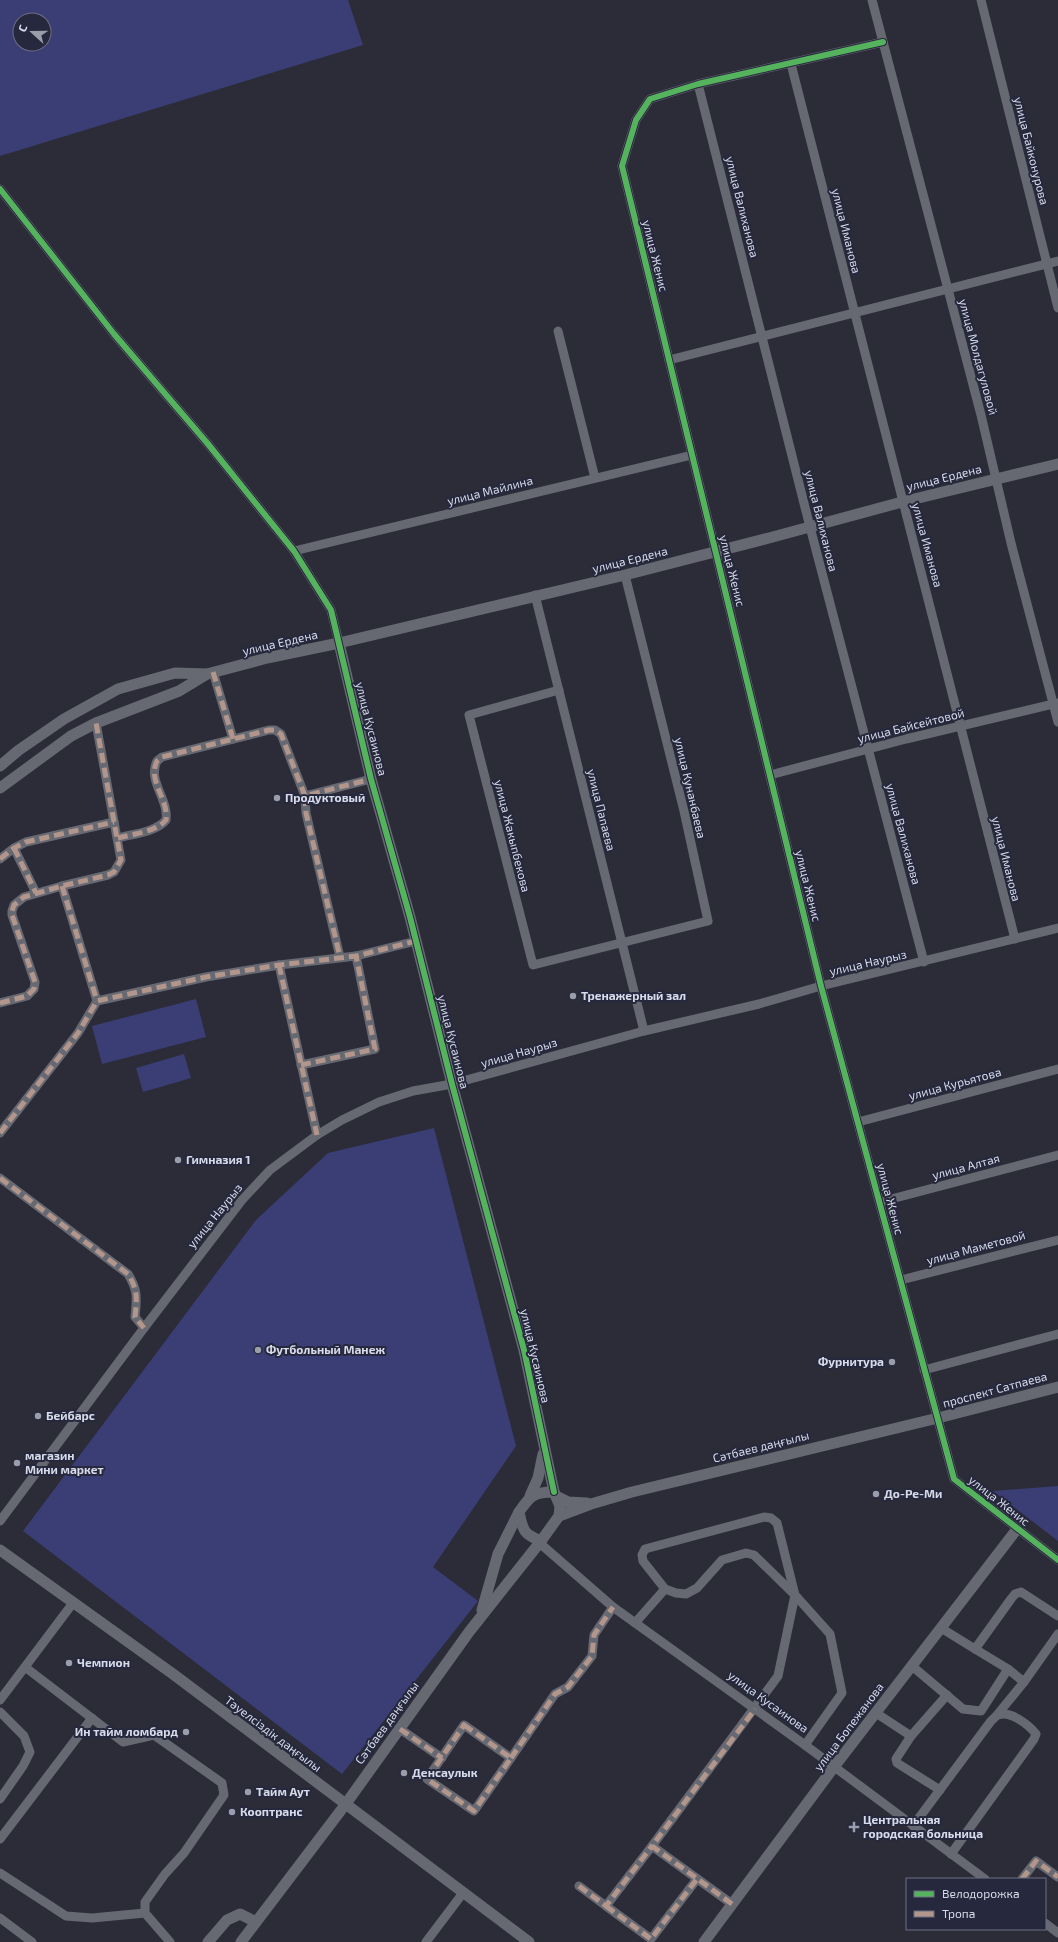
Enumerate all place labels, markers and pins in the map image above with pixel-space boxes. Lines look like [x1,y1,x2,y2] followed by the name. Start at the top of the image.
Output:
[285,790,365,804] place label: Продуктовый
[272,793,282,803] marker: Продуктовый
[581,988,686,1002] place label: Тренажерный зал
[568,991,578,1001] marker: Тренажерный зал
[186,1152,250,1166] place label: Гимназия 1
[173,1155,183,1165] marker: Гимназия 1
[266,1342,385,1356] place label: Футбольный Манеж
[253,1345,263,1355] marker: Футбольный Манеж
[818,1354,884,1368] place label: Фурнитура
[887,1357,897,1367] marker: Фурнитура
[46,1408,95,1422] place label: Бейбарс
[33,1411,43,1421] marker: Бейбарс
[25,1448,104,1476] place label: магазин Мини маркет
[12,1458,22,1468] marker: магазин Мини маркет
[884,1486,942,1500] place label: До-Ре-Ми
[871,1489,881,1499] marker: До-Ре-Ми
[77,1655,130,1669] place label: Чемпион
[64,1658,74,1668] marker: Чемпион
[75,1724,178,1738] place label: Ин тайм ломбард
[181,1727,191,1737] marker: Ин тайм ломбард
[412,1765,478,1779] place label: Денсаулык
[399,1768,409,1778] marker: Денсаулык
[256,1784,310,1798] place label: Тайм Аут
[243,1787,253,1797] marker: Тайм Аут
[240,1804,303,1818] place label: Кооптранс
[227,1807,237,1817] marker: Кооптранс
[863,1812,983,1840] place label: Центральная городская больница
[848,1821,860,1833] marker: Центральная городская больница

